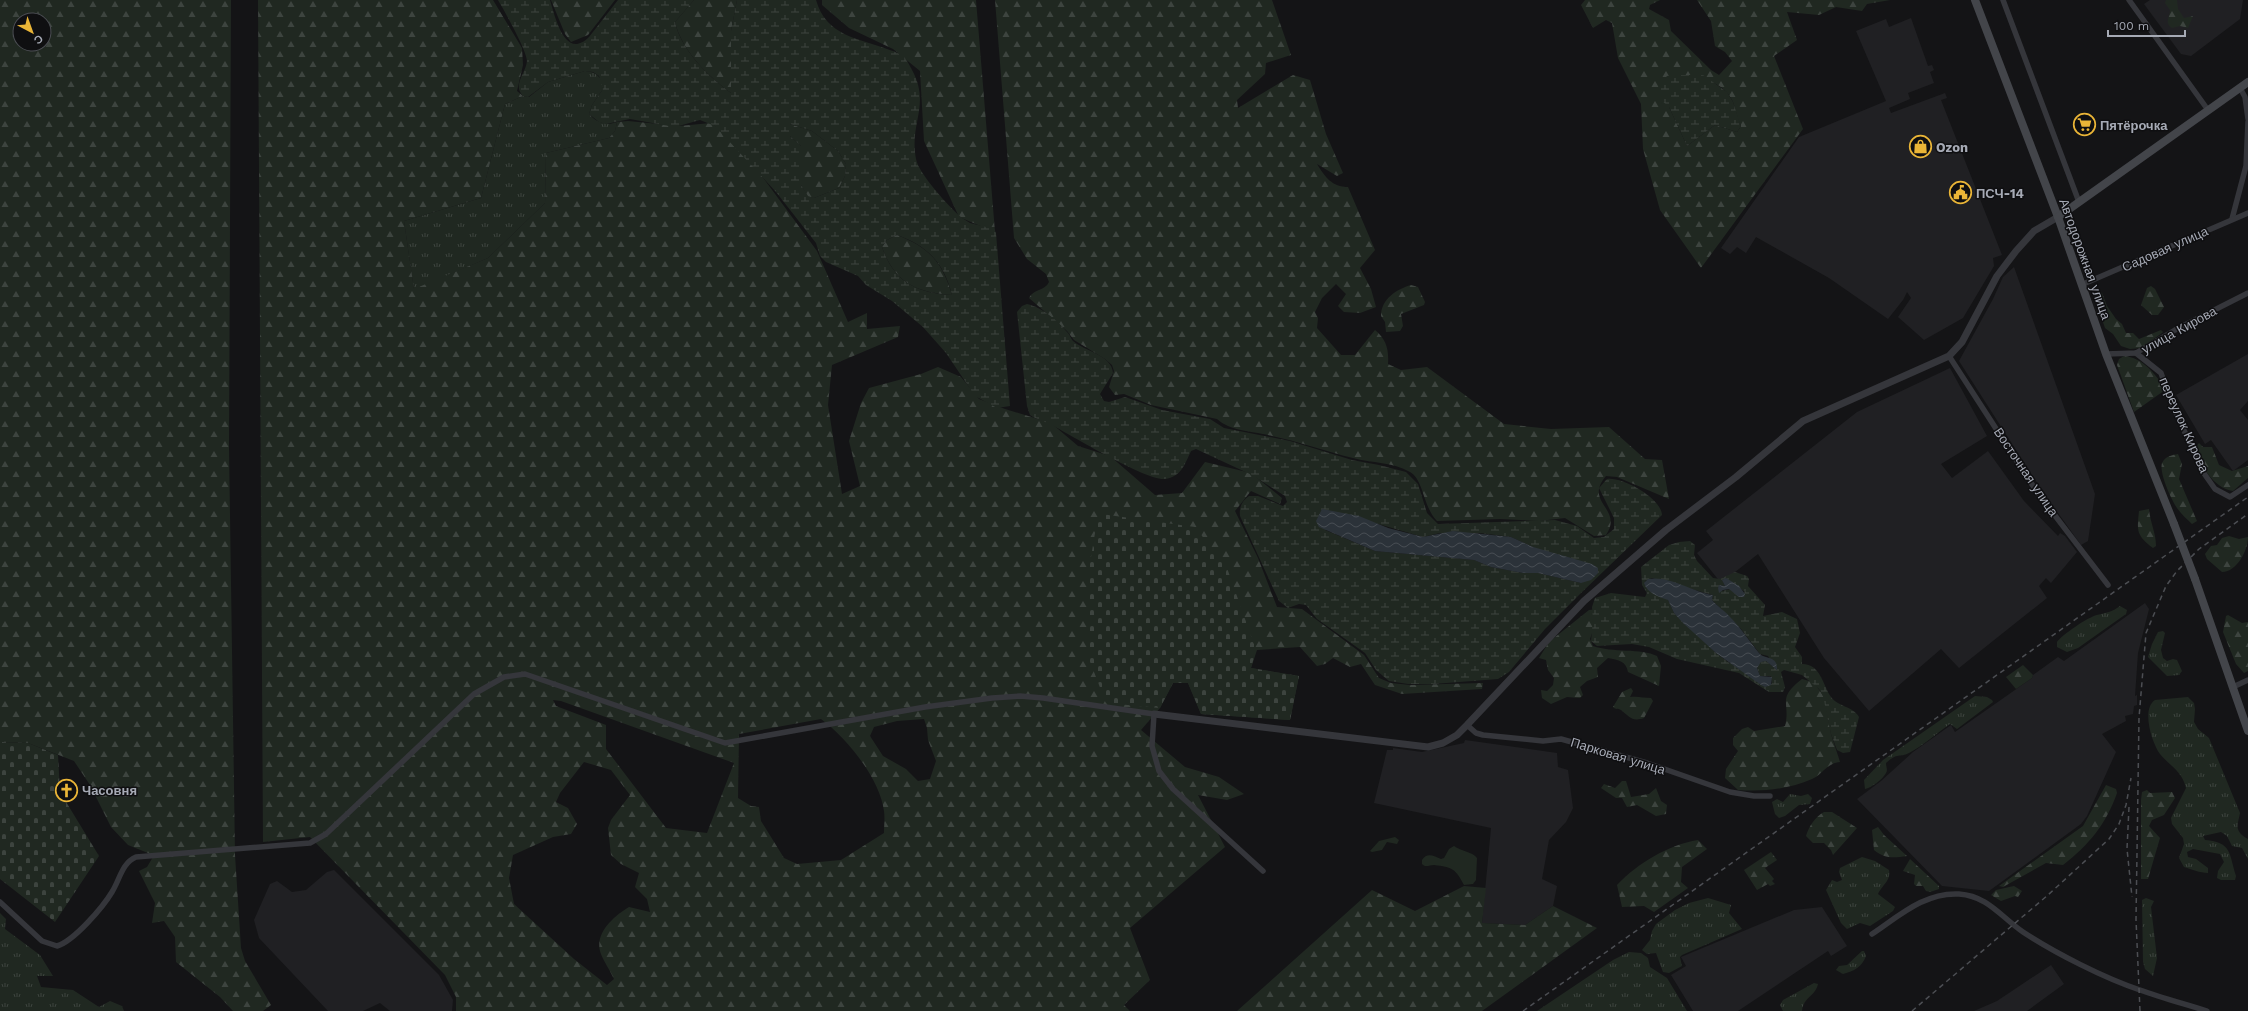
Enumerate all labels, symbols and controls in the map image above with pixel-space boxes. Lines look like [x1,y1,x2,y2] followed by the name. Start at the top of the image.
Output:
[12,12,52,52] north arrow
[2108,12,2185,38] scale bar
[2114,19,2149,33] text: 100 m
[31,32,45,47] text: С
[2071,112,2097,138] supermarket icon: Пятёрочка
[2100,118,2168,133] place label: Пятёрочка
[1907,134,1933,160] shop icon: Ozon
[1936,140,1968,155] place label: Ozon
[1948,180,1974,206] public building icon: ПСЧ-14
[1976,186,2024,201] place label: ПСЧ-14
[2056,197,2114,322] street label: Автодорожная улица
[2120,223,2211,275] street label: Садовая улица
[2139,303,2220,357] street label: улица Кирова
[2156,375,2212,476] street label: переулок Кирова
[1991,425,2062,520] street label: Восточная улица
[1569,734,1668,778] street label: Парковая улица
[53,777,79,803] church icon: Часовня
[82,783,137,798] place label: Часовня

